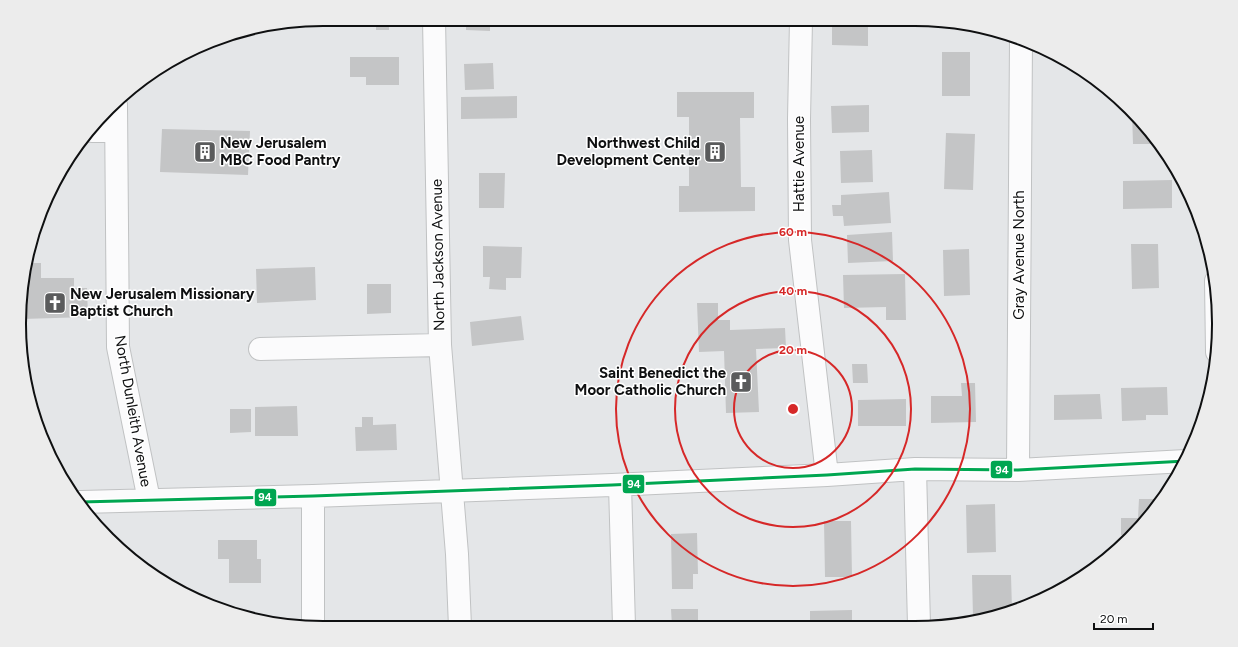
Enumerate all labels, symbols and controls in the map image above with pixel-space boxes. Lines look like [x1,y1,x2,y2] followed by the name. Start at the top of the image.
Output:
[790,116,808,212] street label: Hattie Avenue
[220,134,341,169] place label: New Jerusalem MBC Food Pantry
[557,134,700,169] place label: Northwest Child Development Center
[192,139,218,165] building icon: New Jerusalem MBC Food Pantry
[702,139,728,165] building icon: Northwest Child Development Center
[428,179,448,331] street label: North Jackson Avenue
[1010,190,1028,320] street label: Gray Avenue North
[779,225,807,239] text: 60 m
[779,284,807,298] text: 40 m
[70,285,255,320] place label: New Jerusalem Missionary Baptist Church
[42,290,68,316] church icon: New Jerusalem Missionary Baptist Church
[111,334,155,488] street label: North Dunleith Avenue
[779,343,807,357] text: 20 m
[575,364,727,399] place label: Saint Benedict the Moor Catholic Church
[728,369,754,395] church icon: Saint Benedict the Moor Catholic Church
[786,402,800,416] centre of rings
[990,460,1013,479] line badge: 94
[995,464,1009,477] text: 94
[622,474,645,494] line badge: 94
[627,478,641,491] text: 94
[254,488,277,507] line badge: 94
[258,491,272,504] text: 94
[1094,605,1153,631] scale bar
[1100,612,1128,626] text: 20 m

